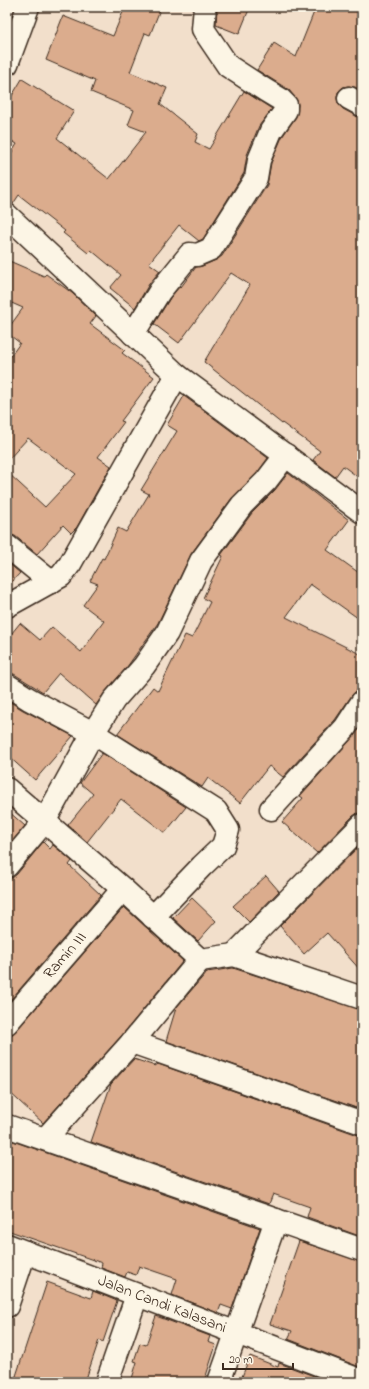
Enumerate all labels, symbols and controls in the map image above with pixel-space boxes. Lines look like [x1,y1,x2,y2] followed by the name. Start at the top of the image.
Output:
[38,927,93,985] street label: Ramin III
[94,1269,230,1340] street label: Jalan Candi Kalasani
[223,1345,293,1371] scale bar
[229,1351,252,1369] text: 20 m

